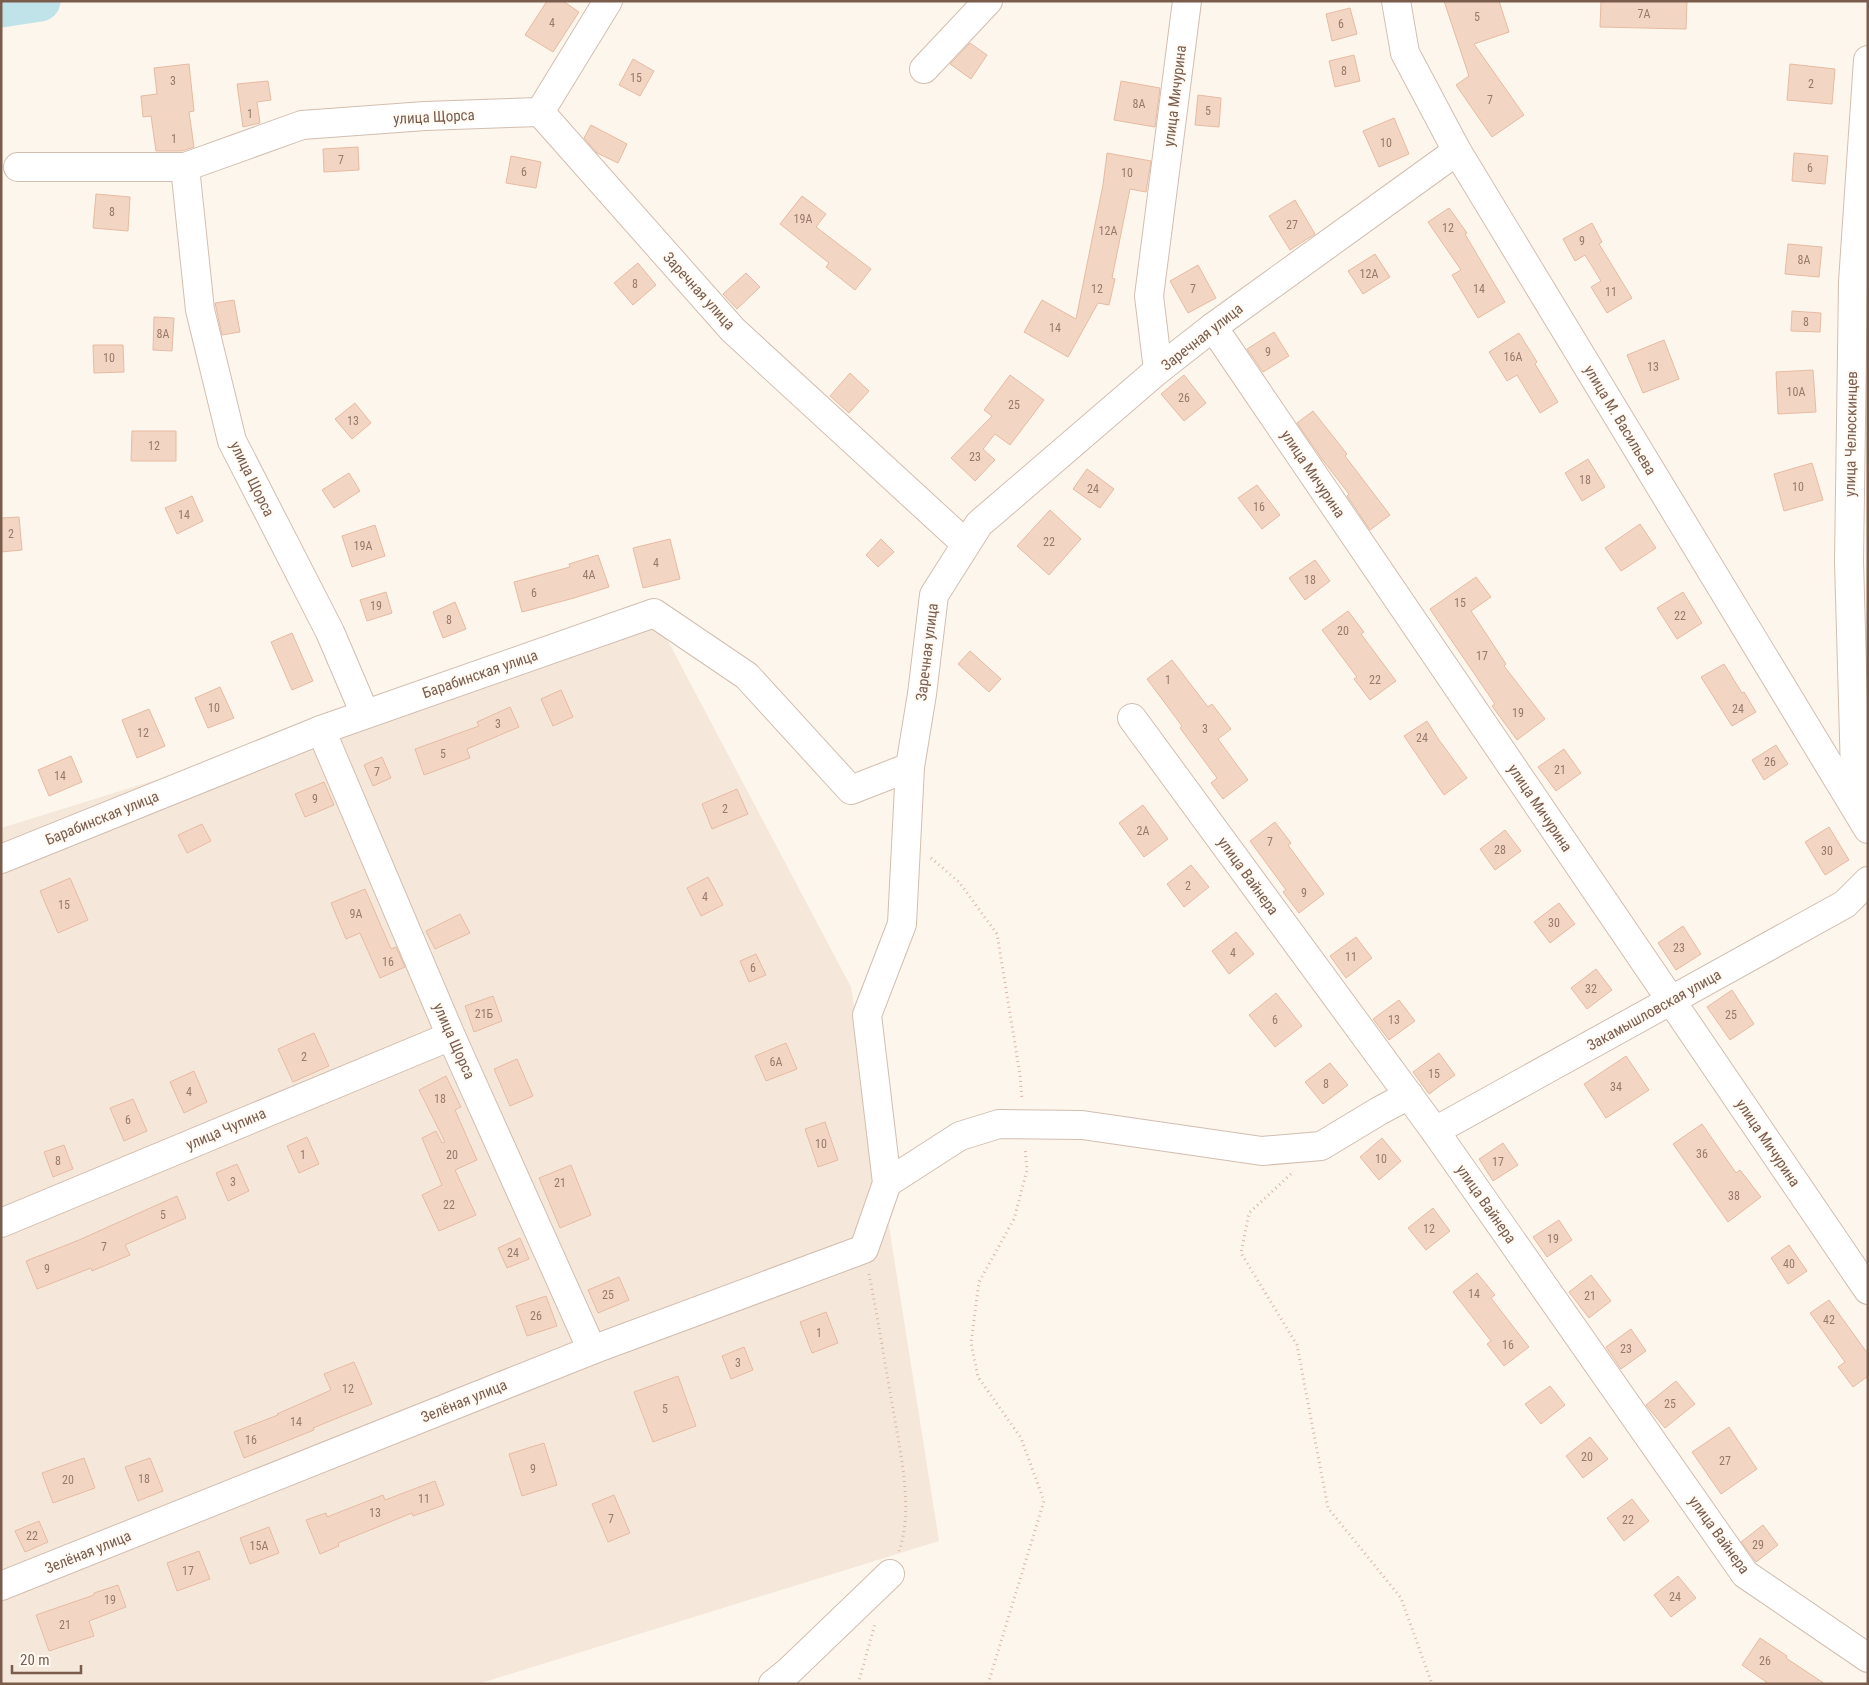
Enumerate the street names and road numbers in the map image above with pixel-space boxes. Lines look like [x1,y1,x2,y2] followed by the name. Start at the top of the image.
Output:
[1160,44,1190,148] street label: улица Мичурина
[393,106,475,128] street label: улица Щорса
[659,248,739,334] street label: Заречная улица
[1158,300,1246,374] street label: Заречная улица
[1580,362,1660,478] street label: улица М. Васильева
[1841,371,1861,497] street label: улица Челюскинцев
[1277,427,1349,521] street label: улица Мичурина
[226,438,278,520] street label: улица Щорса
[912,602,942,702] street label: Заречная улица
[420,646,540,702] street label: Барабинская улица
[1504,761,1576,855] street label: улица Мичурина
[43,787,161,849] street label: Барабинская улица
[1214,833,1282,919] street label: улица Вайнера
[1584,966,1724,1054] street label: Закамышловская улица
[429,1000,479,1082] street label: улица Щорса
[1732,1096,1804,1190] street label: улица Мичурина
[183,1104,269,1154] street label: улица Чупина
[1452,1161,1520,1247] street label: улица Вайнера
[418,1376,510,1426] street label: Зелёная улица
[1685,1492,1753,1578] street label: улица Вайнера
[42,1527,134,1577] street label: Зелёная улица

